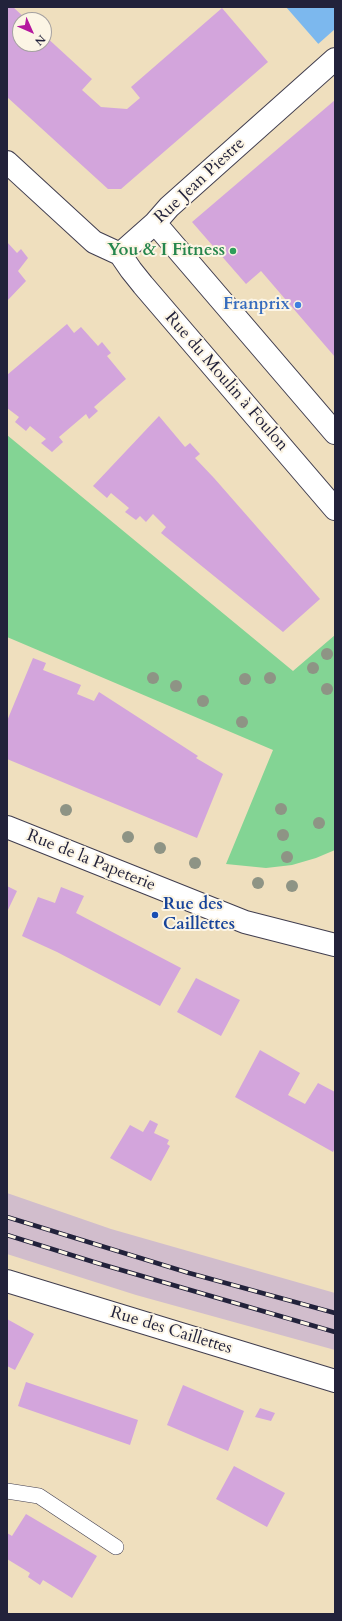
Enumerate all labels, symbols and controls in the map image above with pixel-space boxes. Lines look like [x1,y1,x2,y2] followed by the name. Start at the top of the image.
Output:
[12,12,52,52] north arrow
[31,31,49,49] text: N
[151,134,249,228] street label: Rue Jean Piestre
[107,241,225,261] place label: You & I Fitness
[228,246,238,256] marker: You & I Fitness
[223,295,290,315] place label: Franprix
[293,300,303,310] marker: Franprix
[160,308,292,456] street label: Rue du Moulin à Foulon
[24,826,158,896] street label: Rue de la Papeterie
[163,895,235,935] place label: Rue des Caillettes
[150,910,160,920] marker: Rue des Caillettes
[108,1303,234,1359] street label: Rue des Caillettes

